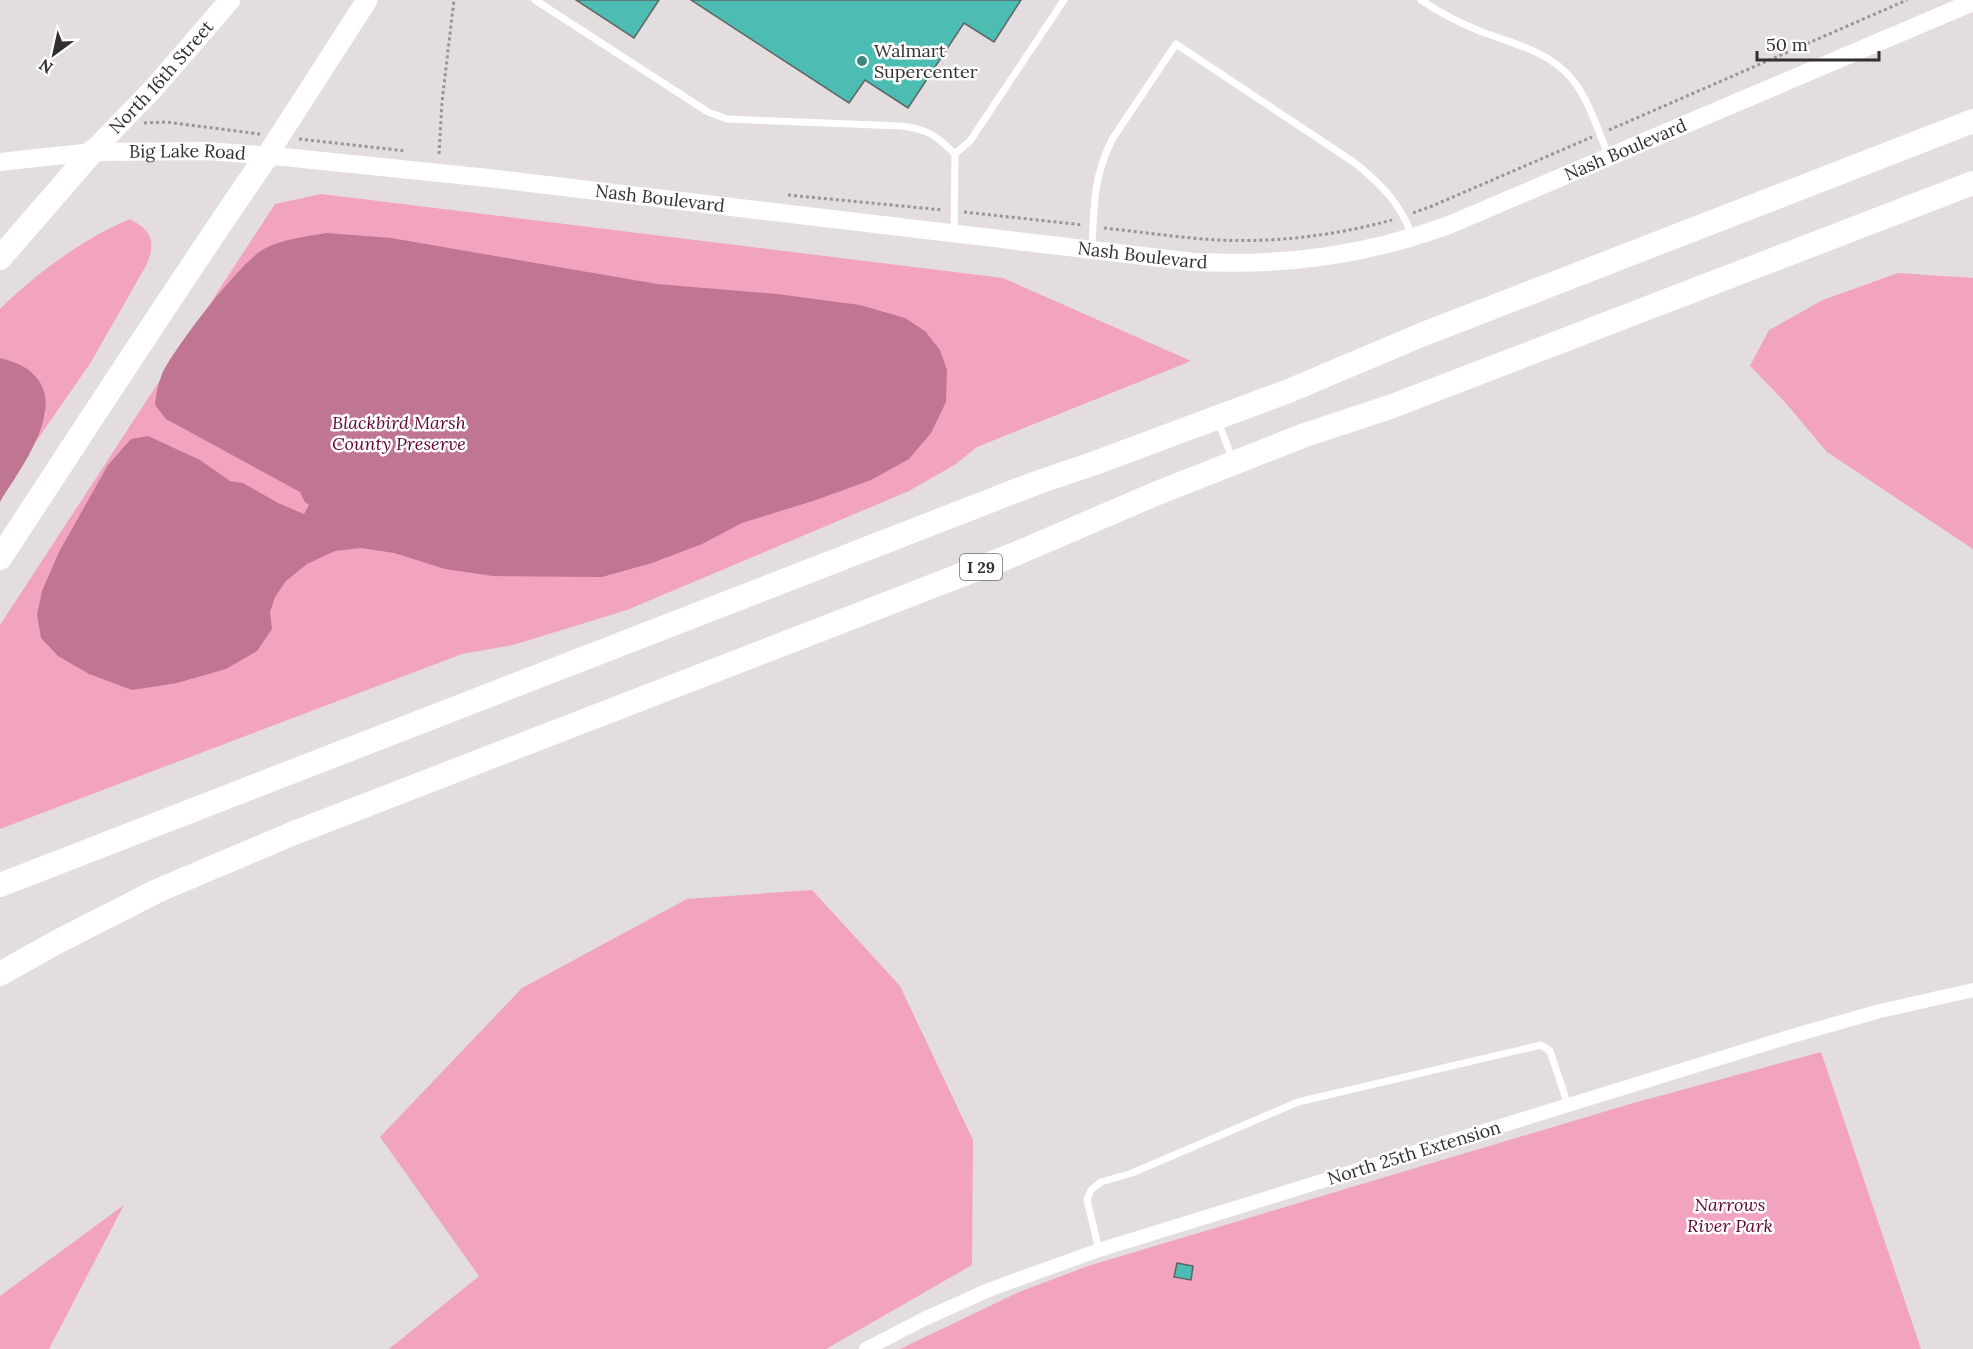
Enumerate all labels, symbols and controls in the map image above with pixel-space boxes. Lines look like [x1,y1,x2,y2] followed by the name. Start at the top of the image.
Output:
[104,15,218,138] street label: North 16th Street
[24,24,84,84] north arrow
[1757,24,1878,62] scale bar
[1766,33,1808,56] text: 50 m
[874,39,978,83] place label: Walmart Supercenter
[855,54,869,68] marker: Walmart Supercenter
[35,55,56,78] text: N
[1561,113,1690,186] street label: Nash Boulevard
[129,139,247,165] street label: Big Lake Road
[594,179,726,217] street label: Nash Boulevard
[1076,236,1208,274] street label: Nash Boulevard
[332,411,467,455] park label: Blackbird Marsh County Preserve
[960,554,1002,580] road number: I 29
[1325,1115,1503,1190] street label: North 25th Extension
[1687,1193,1773,1237] park label: Narrows River Park

